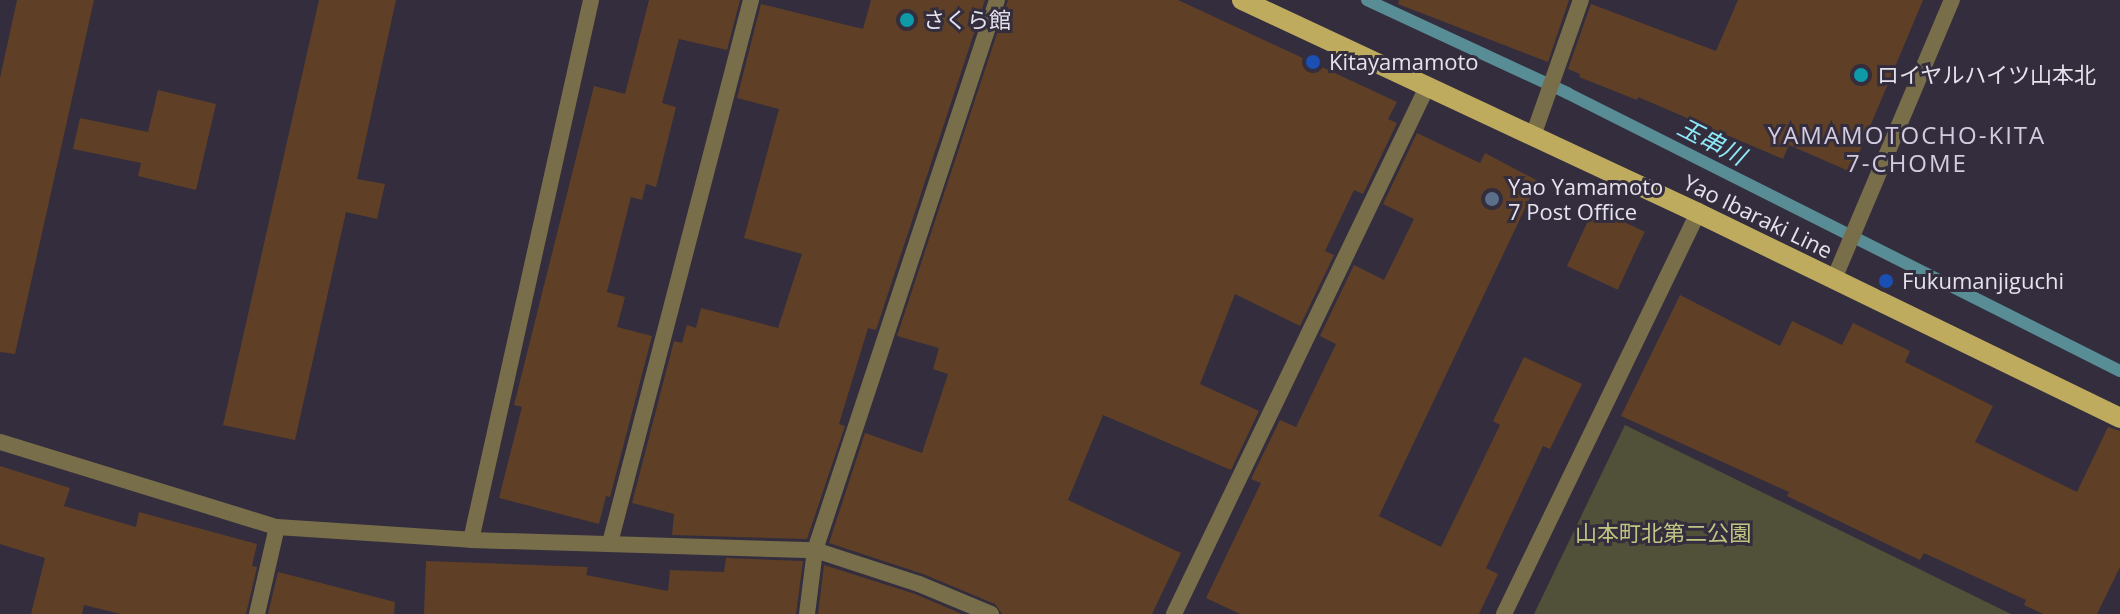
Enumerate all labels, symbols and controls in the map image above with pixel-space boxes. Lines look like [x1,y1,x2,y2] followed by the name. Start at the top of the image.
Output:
[923,7,1011,33] place label: さくら館
[898,11,916,29] marker: さくら館
[1329,49,1479,75] place label: Kitayamamoto
[1304,53,1322,71] marker: Kitayamamoto
[1877,62,2097,88] place label: ロイヤルハイツ山本北
[1852,66,1870,84] marker: ロイヤルハイツ山本北
[1673,112,1751,170] water label: 玉串川
[1768,121,2046,177] district label: YAMAMOTOCHO-KITA 7-CHOME
[1679,169,1837,263] street label: Yao Ibaraki Line
[1508,173,1663,224] place label: Yao Yamamoto 7 Post Office
[1483,190,1501,208] marker: Yao Yamamoto 7 Post Office
[1902,268,2064,294] place label: Fukumanjiguchi
[1877,272,1895,290] marker: Fukumanjiguchi
[1575,520,1751,546] park label: 山本町北第二公園

